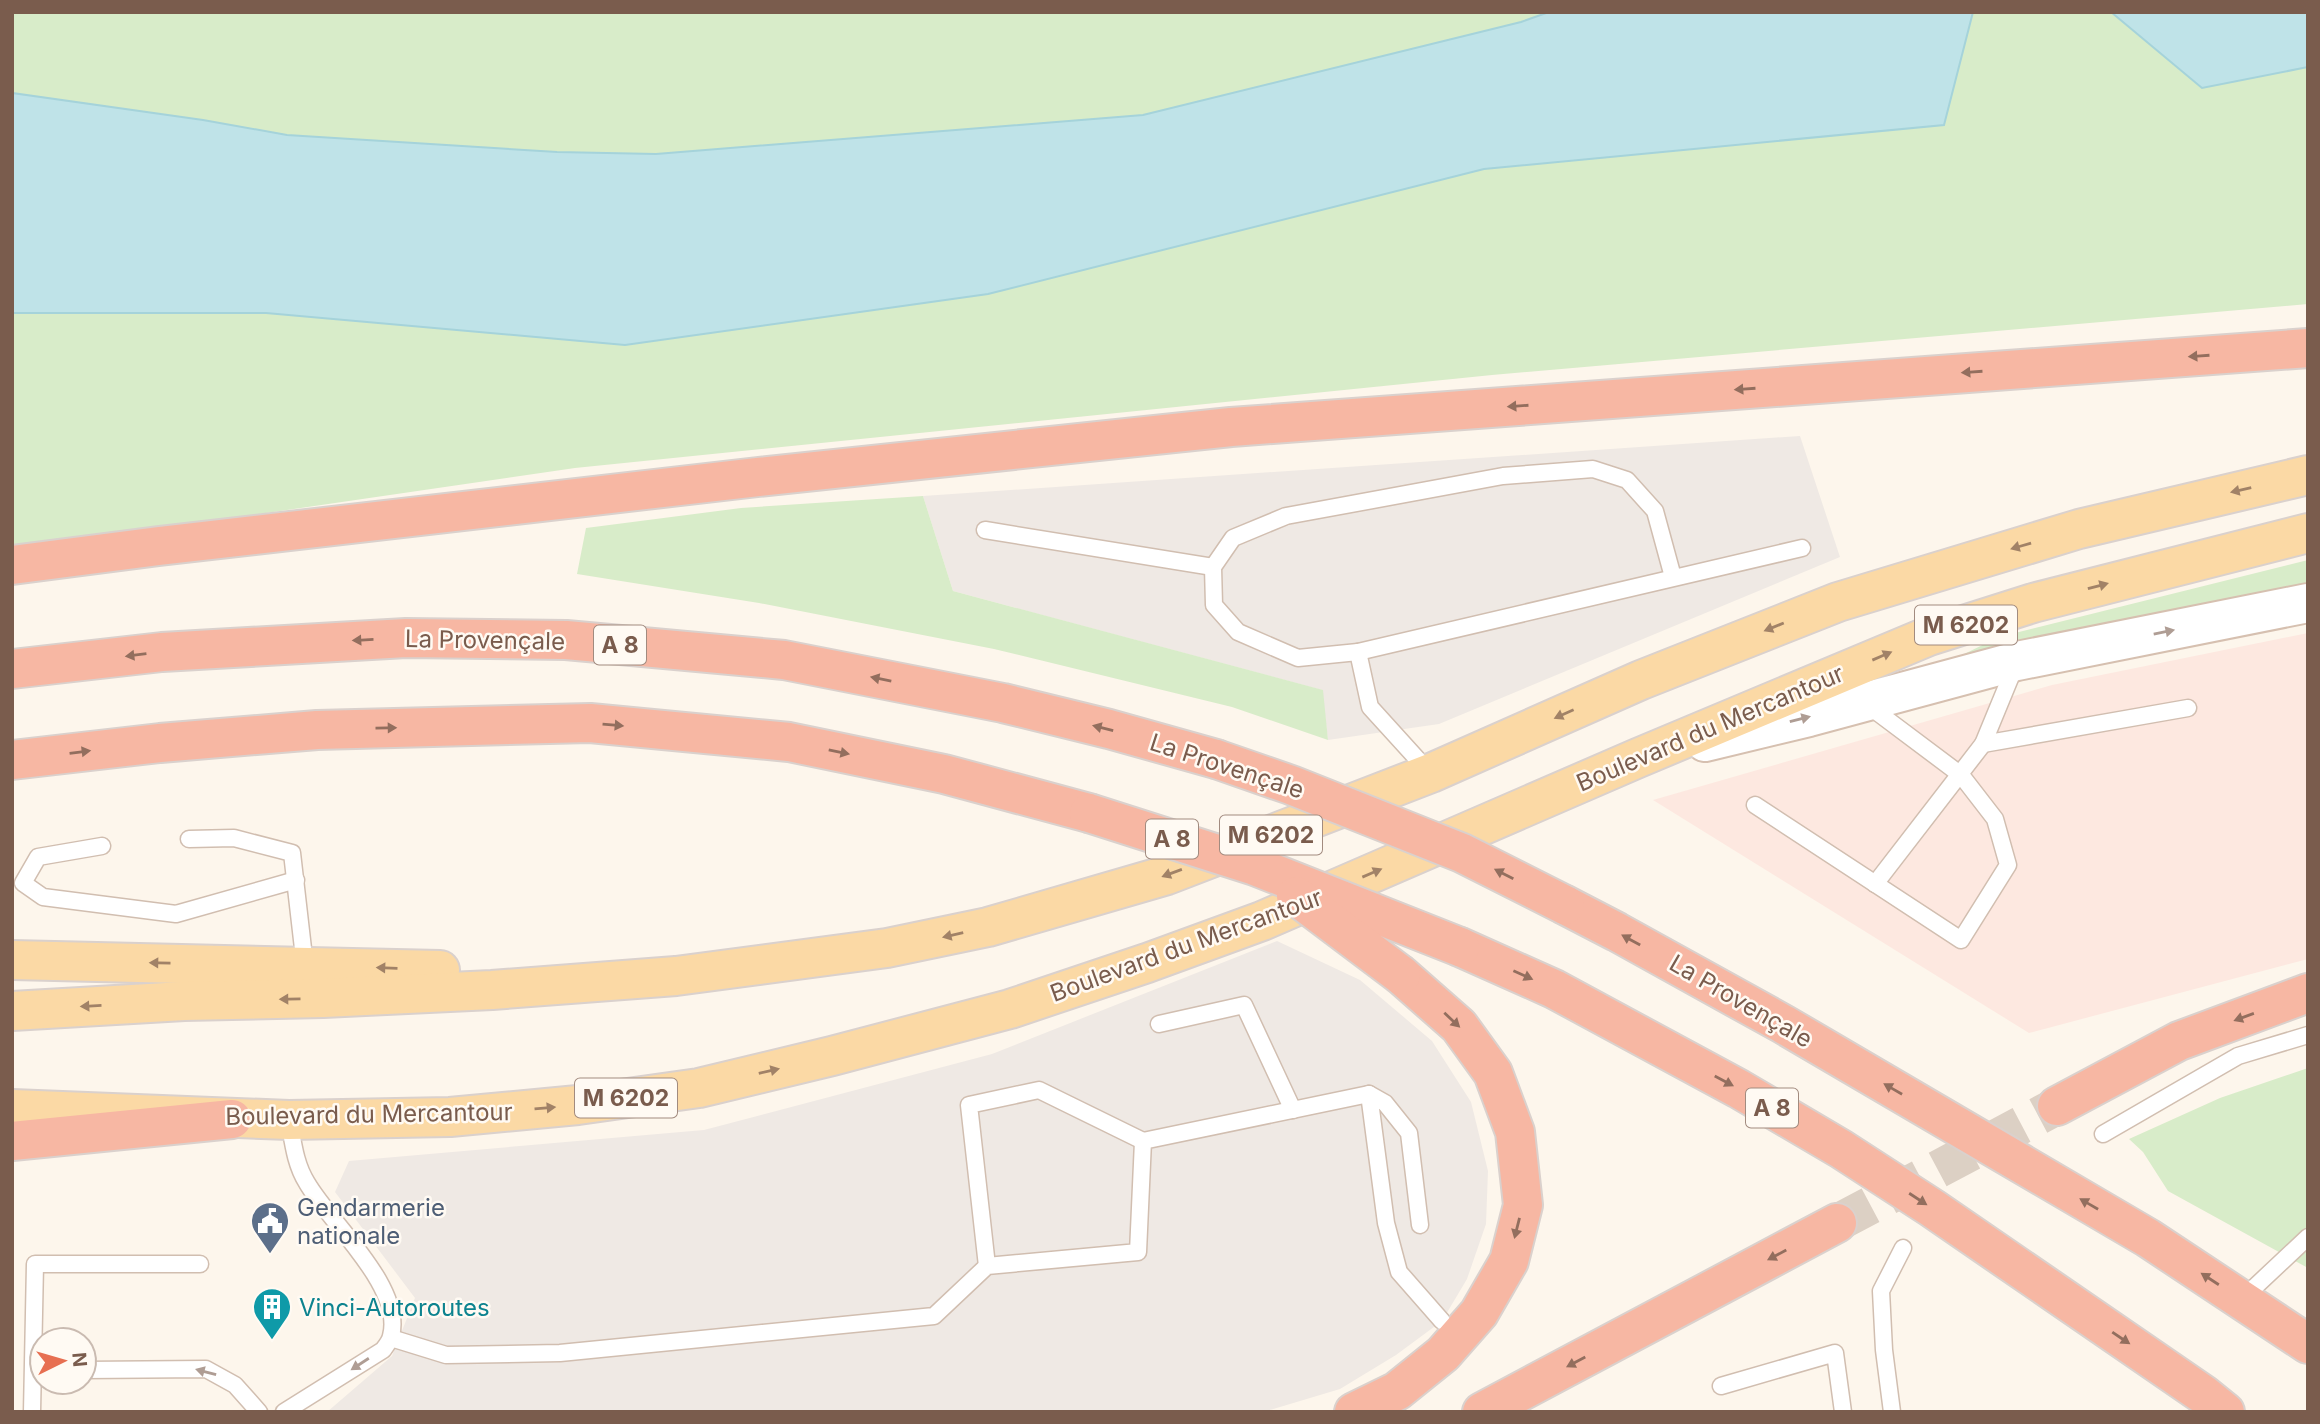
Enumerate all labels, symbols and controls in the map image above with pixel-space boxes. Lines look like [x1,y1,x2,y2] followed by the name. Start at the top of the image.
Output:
[2188,351,2210,362] one-way arrow
[1961,367,1983,378] one-way arrow
[1734,384,1756,395] one-way arrow
[1507,400,1529,411] one-way arrow
[2230,485,2252,496] one-way arrow
[2010,541,2032,552] one-way arrow
[2087,580,2109,591] one-way arrow
[1915,606,2017,645] road number: M 6202
[1764,622,1785,633] one-way arrow
[405,624,565,656] street label: La Provençale
[594,625,646,664] road number: A 8
[2153,626,2175,637] one-way arrow
[351,635,373,646] one-way arrow
[125,649,147,660] one-way arrow
[1872,650,1892,662] one-way arrow
[1572,659,1848,797] street label: Boulevard du Mercantour
[870,674,892,685] one-way arrow
[1554,708,1574,720] one-way arrow
[1789,713,1811,724] one-way arrow
[602,720,624,731] one-way arrow
[375,722,397,734] one-way arrow
[1092,722,1114,733] one-way arrow
[1146,727,1308,805] street label: La Provençale
[828,746,850,757] one-way arrow
[69,747,91,758] one-way arrow
[1220,816,1322,855] road number: M 6202
[1146,820,1198,859] road number: A 8
[1362,867,1382,879] one-way arrow
[1161,868,1182,879] one-way arrow
[1494,869,1514,880] one-way arrow
[1046,882,1326,1008] street label: Boulevard du Mercantour
[942,930,964,941] one-way arrow
[1622,934,1641,946] one-way arrow
[1664,948,1818,1054] street label: La Provençale
[149,957,171,969] one-way arrow
[376,963,398,974] one-way arrow
[1512,970,1533,981] one-way arrow
[279,993,301,1005] one-way arrow
[80,1001,102,1012] one-way arrow
[2233,1011,2254,1022] one-way arrow
[1443,1012,1460,1028] one-way arrow
[758,1065,780,1076] one-way arrow
[1714,1075,1734,1086] one-way arrow
[575,1078,677,1118] road number: M 6202
[1883,1083,1902,1095] one-way arrow
[1746,1088,1798,1128] road number: A 8
[225,1097,513,1131] street label: Boulevard du Mercantour
[534,1102,556,1113] one-way arrow
[297,1193,445,1250] place label: Gendarmerie nationale
[1908,1193,1928,1206] one-way arrow
[2079,1198,2098,1210] one-way arrow
[249,1200,291,1255] public building icon: Gendarmerie nationale
[1511,1218,1522,1240] one-way arrow
[1767,1249,1786,1261] one-way arrow
[2201,1272,2220,1285] one-way arrow
[251,1286,293,1341] building icon: Vinci-Autoroutes
[299,1293,490,1322] place label: Vinci-Autoroutes
[28,1326,98,1396] north arrow
[2112,1331,2131,1344] one-way arrow
[67,1351,92,1368] text: N
[1566,1356,1586,1368] one-way arrow
[350,1358,370,1371] one-way arrow
[195,1366,217,1377] one-way arrow

